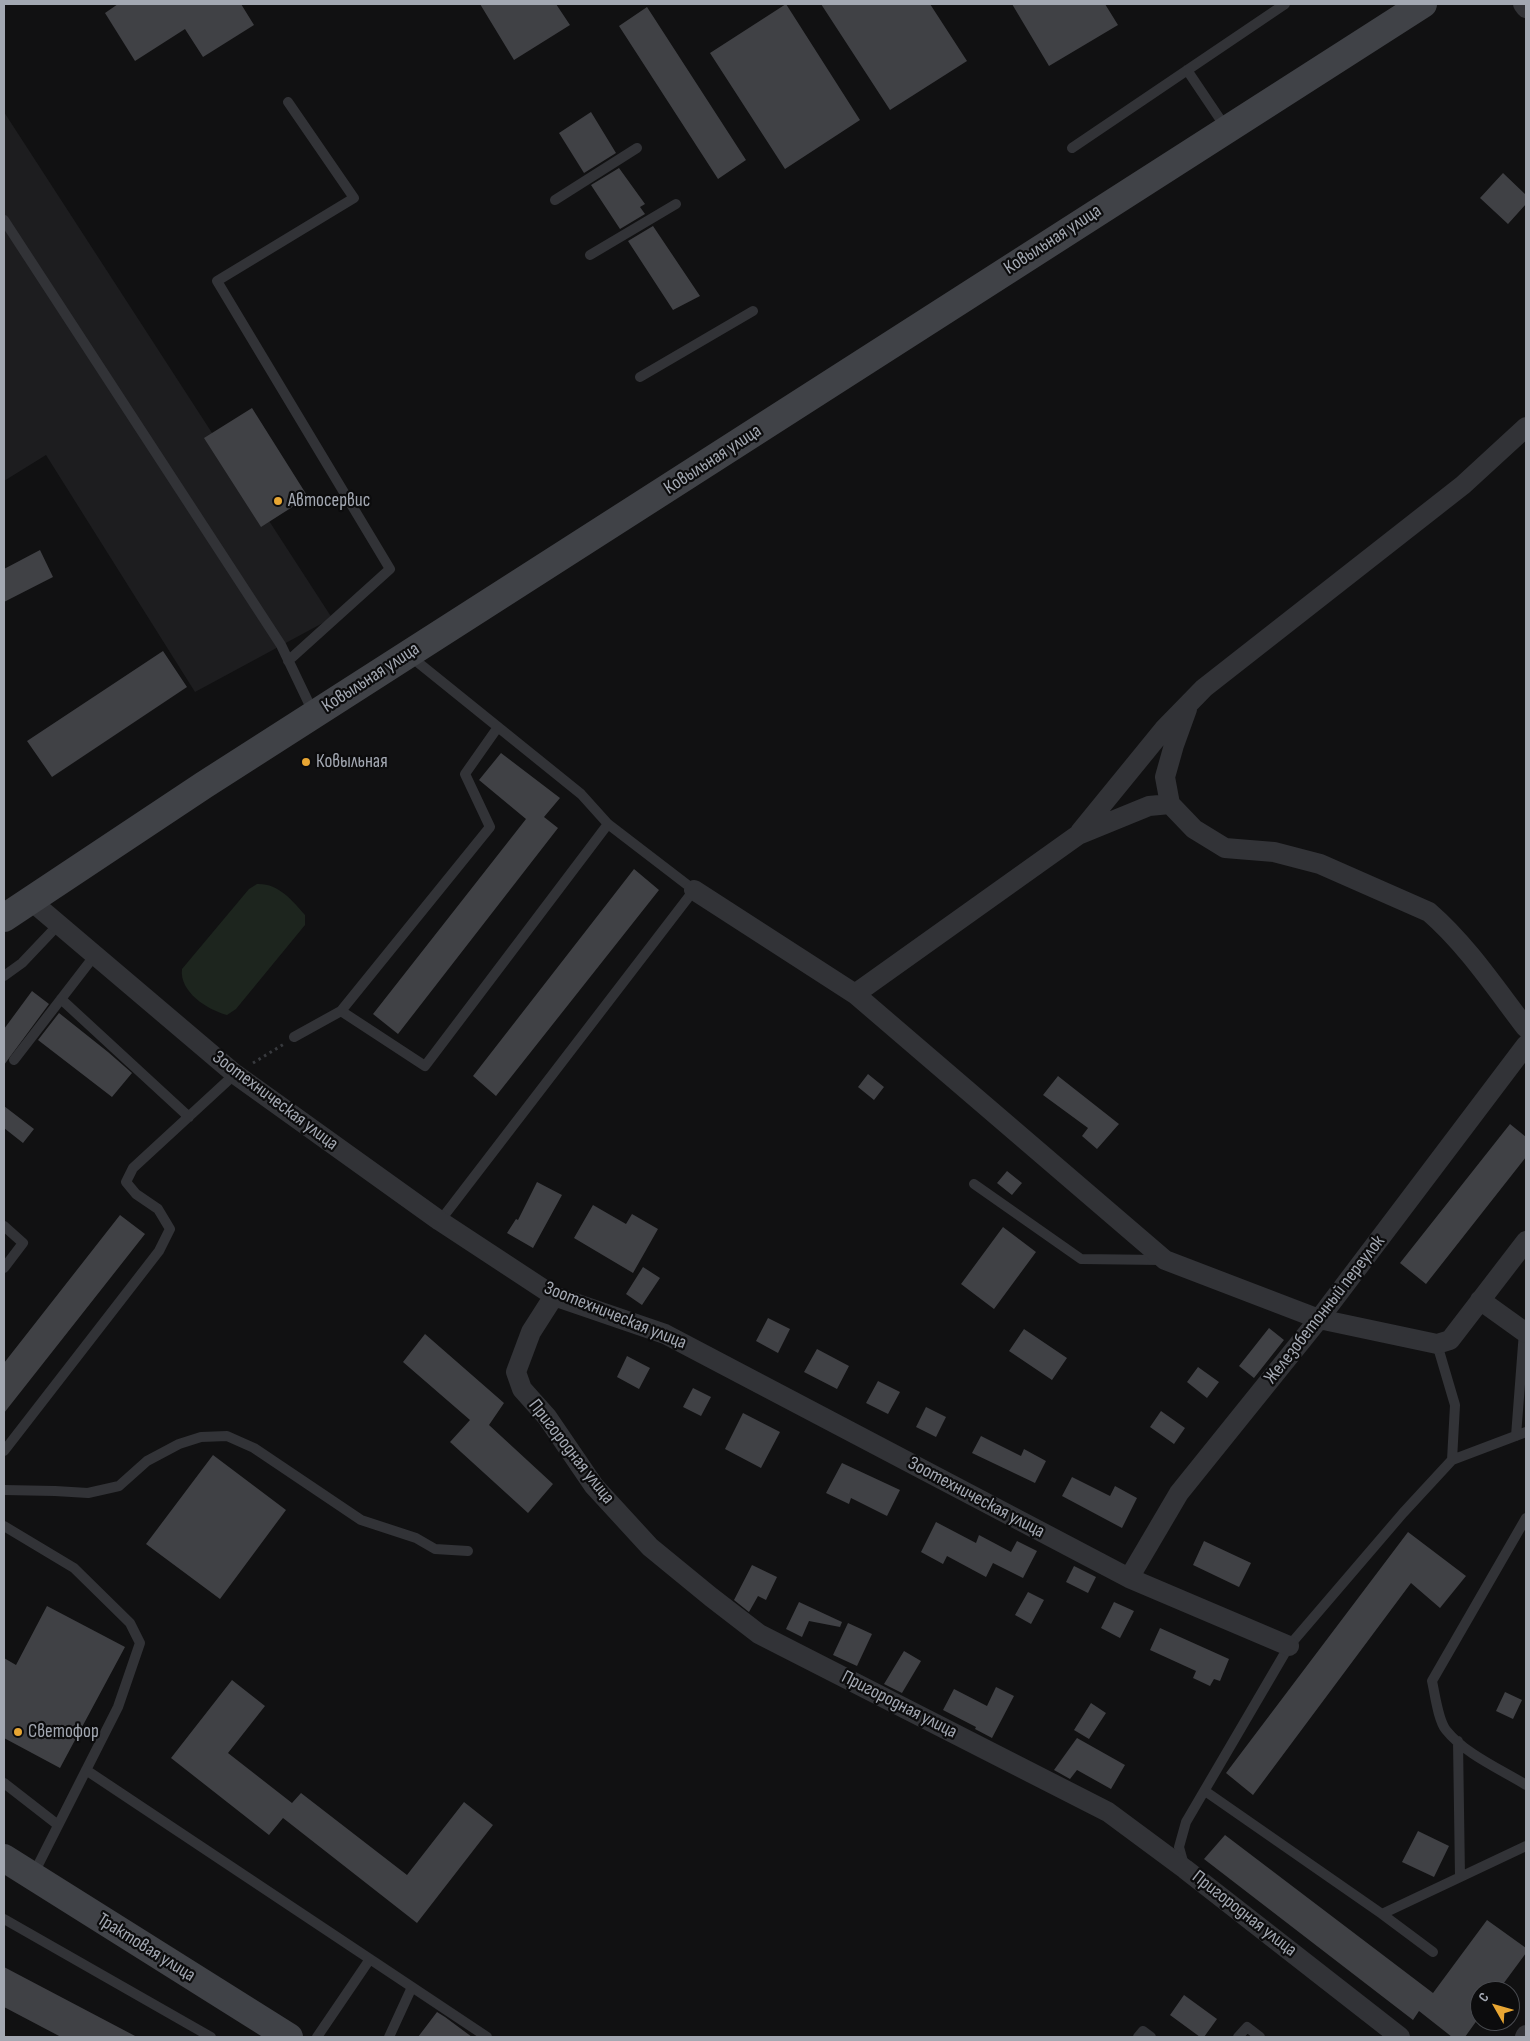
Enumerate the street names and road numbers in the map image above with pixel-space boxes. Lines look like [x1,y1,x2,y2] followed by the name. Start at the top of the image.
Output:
[1000,200,1106,280] street label: Ковыльная улица
[660,420,766,500] street label: Ковыльная улица
[318,638,424,718] street label: Ковыльная улица
[208,1046,342,1156] street label: Зоотехническая улица
[1260,1231,1390,1389] street label: Железобетонный переулок
[540,1277,690,1355] street label: Зоотехническая улица
[523,1395,619,1509] street label: Пригородная улица
[904,1452,1048,1544] street label: Зоотехническая улица
[837,1666,961,1744] street label: Пригородная улица
[1187,1866,1301,1962] street label: Пригородная улица
[93,1909,199,1987] street label: Трактовая улица

